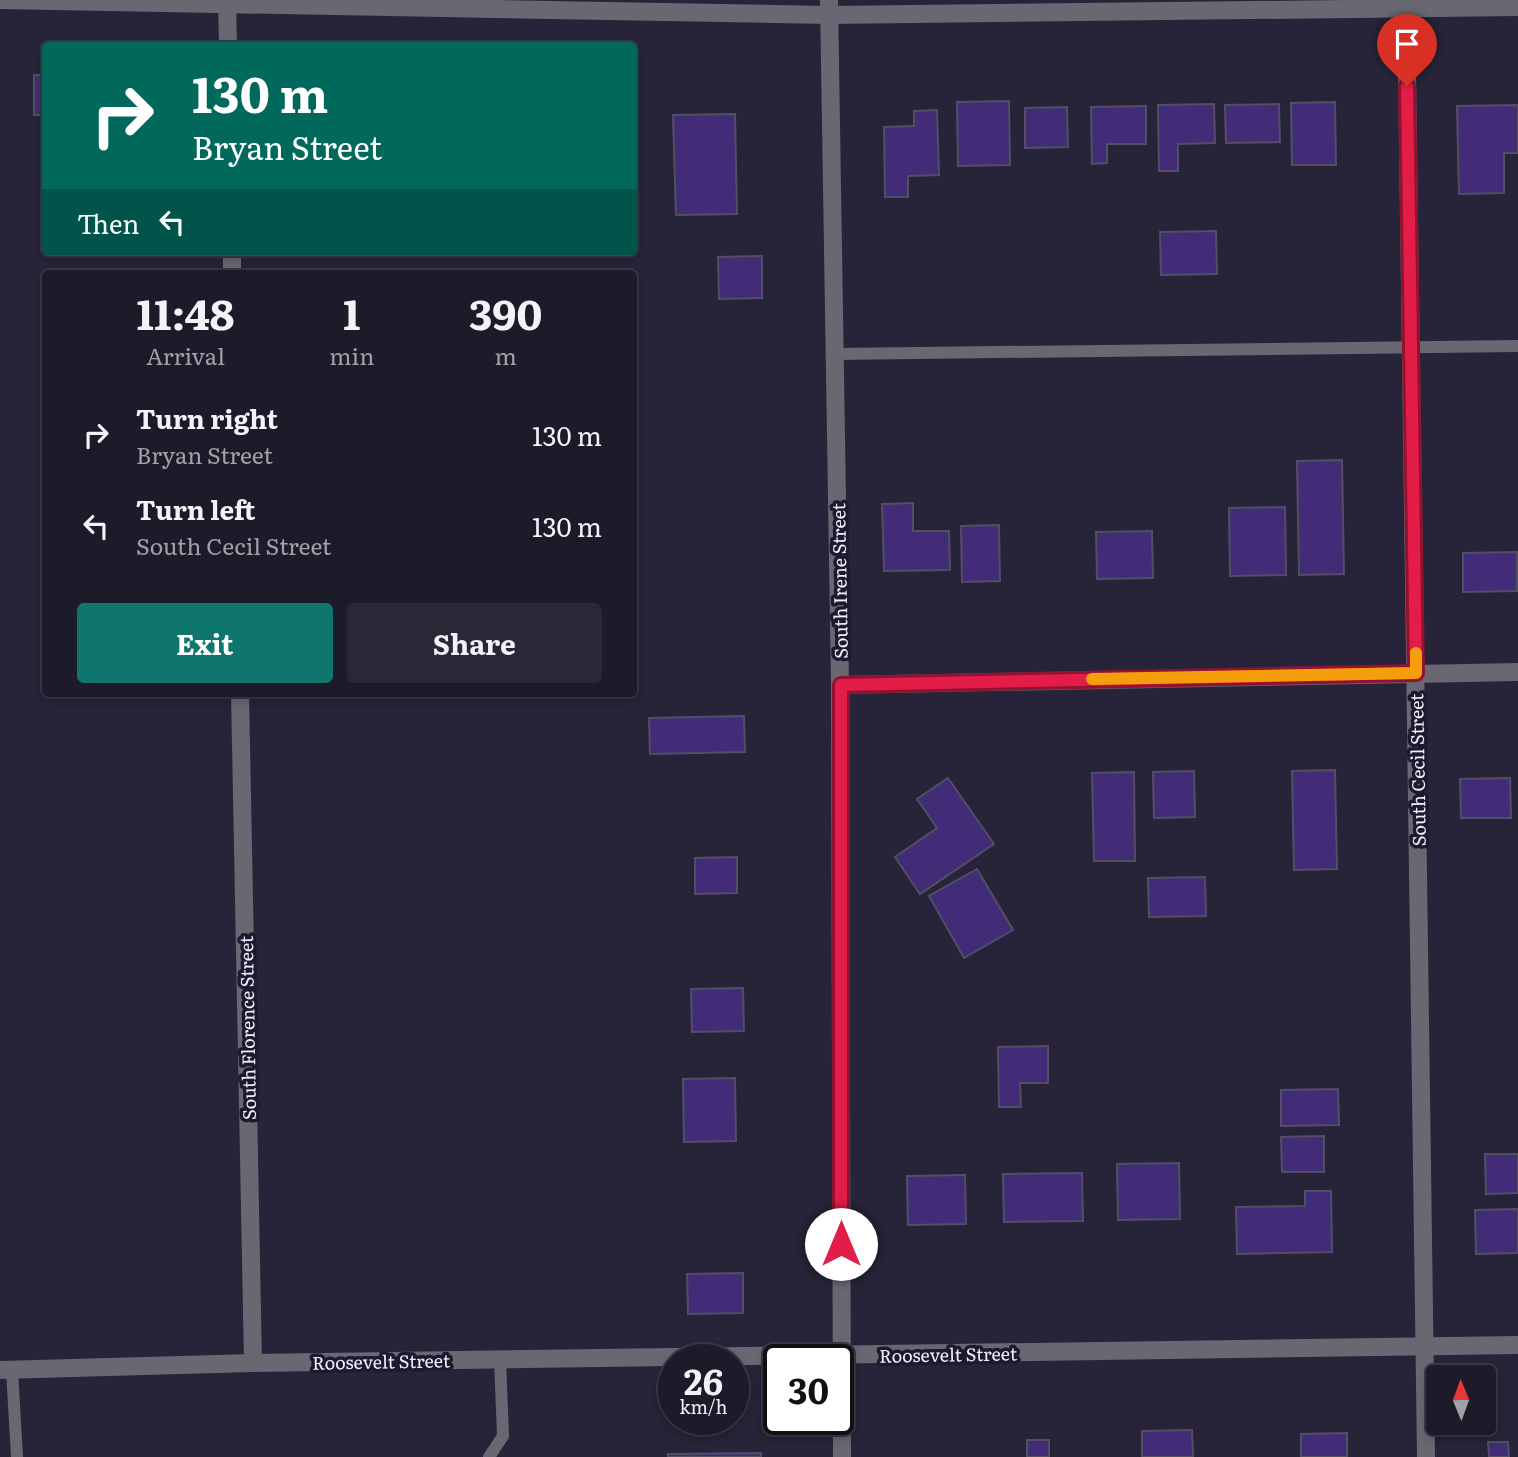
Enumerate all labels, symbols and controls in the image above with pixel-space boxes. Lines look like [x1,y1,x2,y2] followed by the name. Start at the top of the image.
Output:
[1377,14,1437,86] pin
[1388,25,1426,63] icon: arrive
[192,55,328,128] text: 130 m
[77,70,168,161] icon: right
[192,122,382,170] text: Bryan Street
[77,203,139,242] text: Then
[153,203,191,241] icon: left
[137,281,235,343] text: 11:48
[343,281,360,343] text: 1
[469,281,542,343] text: 390
[146,338,225,372] text: Arrival
[329,338,374,372] text: min
[495,338,517,372] text: m
[136,398,278,437] text: Turn right
[532,415,602,454] text: 130 m
[77,416,115,454] icon: right
[136,437,273,471] text: Bryan Street
[136,489,255,528] text: Turn left
[824,502,854,659] street label: South Irene Street
[532,506,602,545] text: 130 m
[77,507,115,545] icon: left
[136,528,331,562] text: South Cecil Street
[77,603,333,683] button: Exit
[347,603,602,683] button: Share
[1402,693,1432,847] street label: South Cecil Street
[232,935,262,1120] street label: South Florence Street
[804,1207,878,1281] position arrow
[879,1339,1018,1369] street label: Roosevelt Street
[763,1344,854,1435] speed limit sign: 30
[312,1346,451,1376] street label: Roosevelt Street
[684,1354,723,1406] text: 26
[1426,1365,1496,1435] north arrow
[1426,1365,1496,1435] map controls
[680,1393,727,1420] text: km/h

